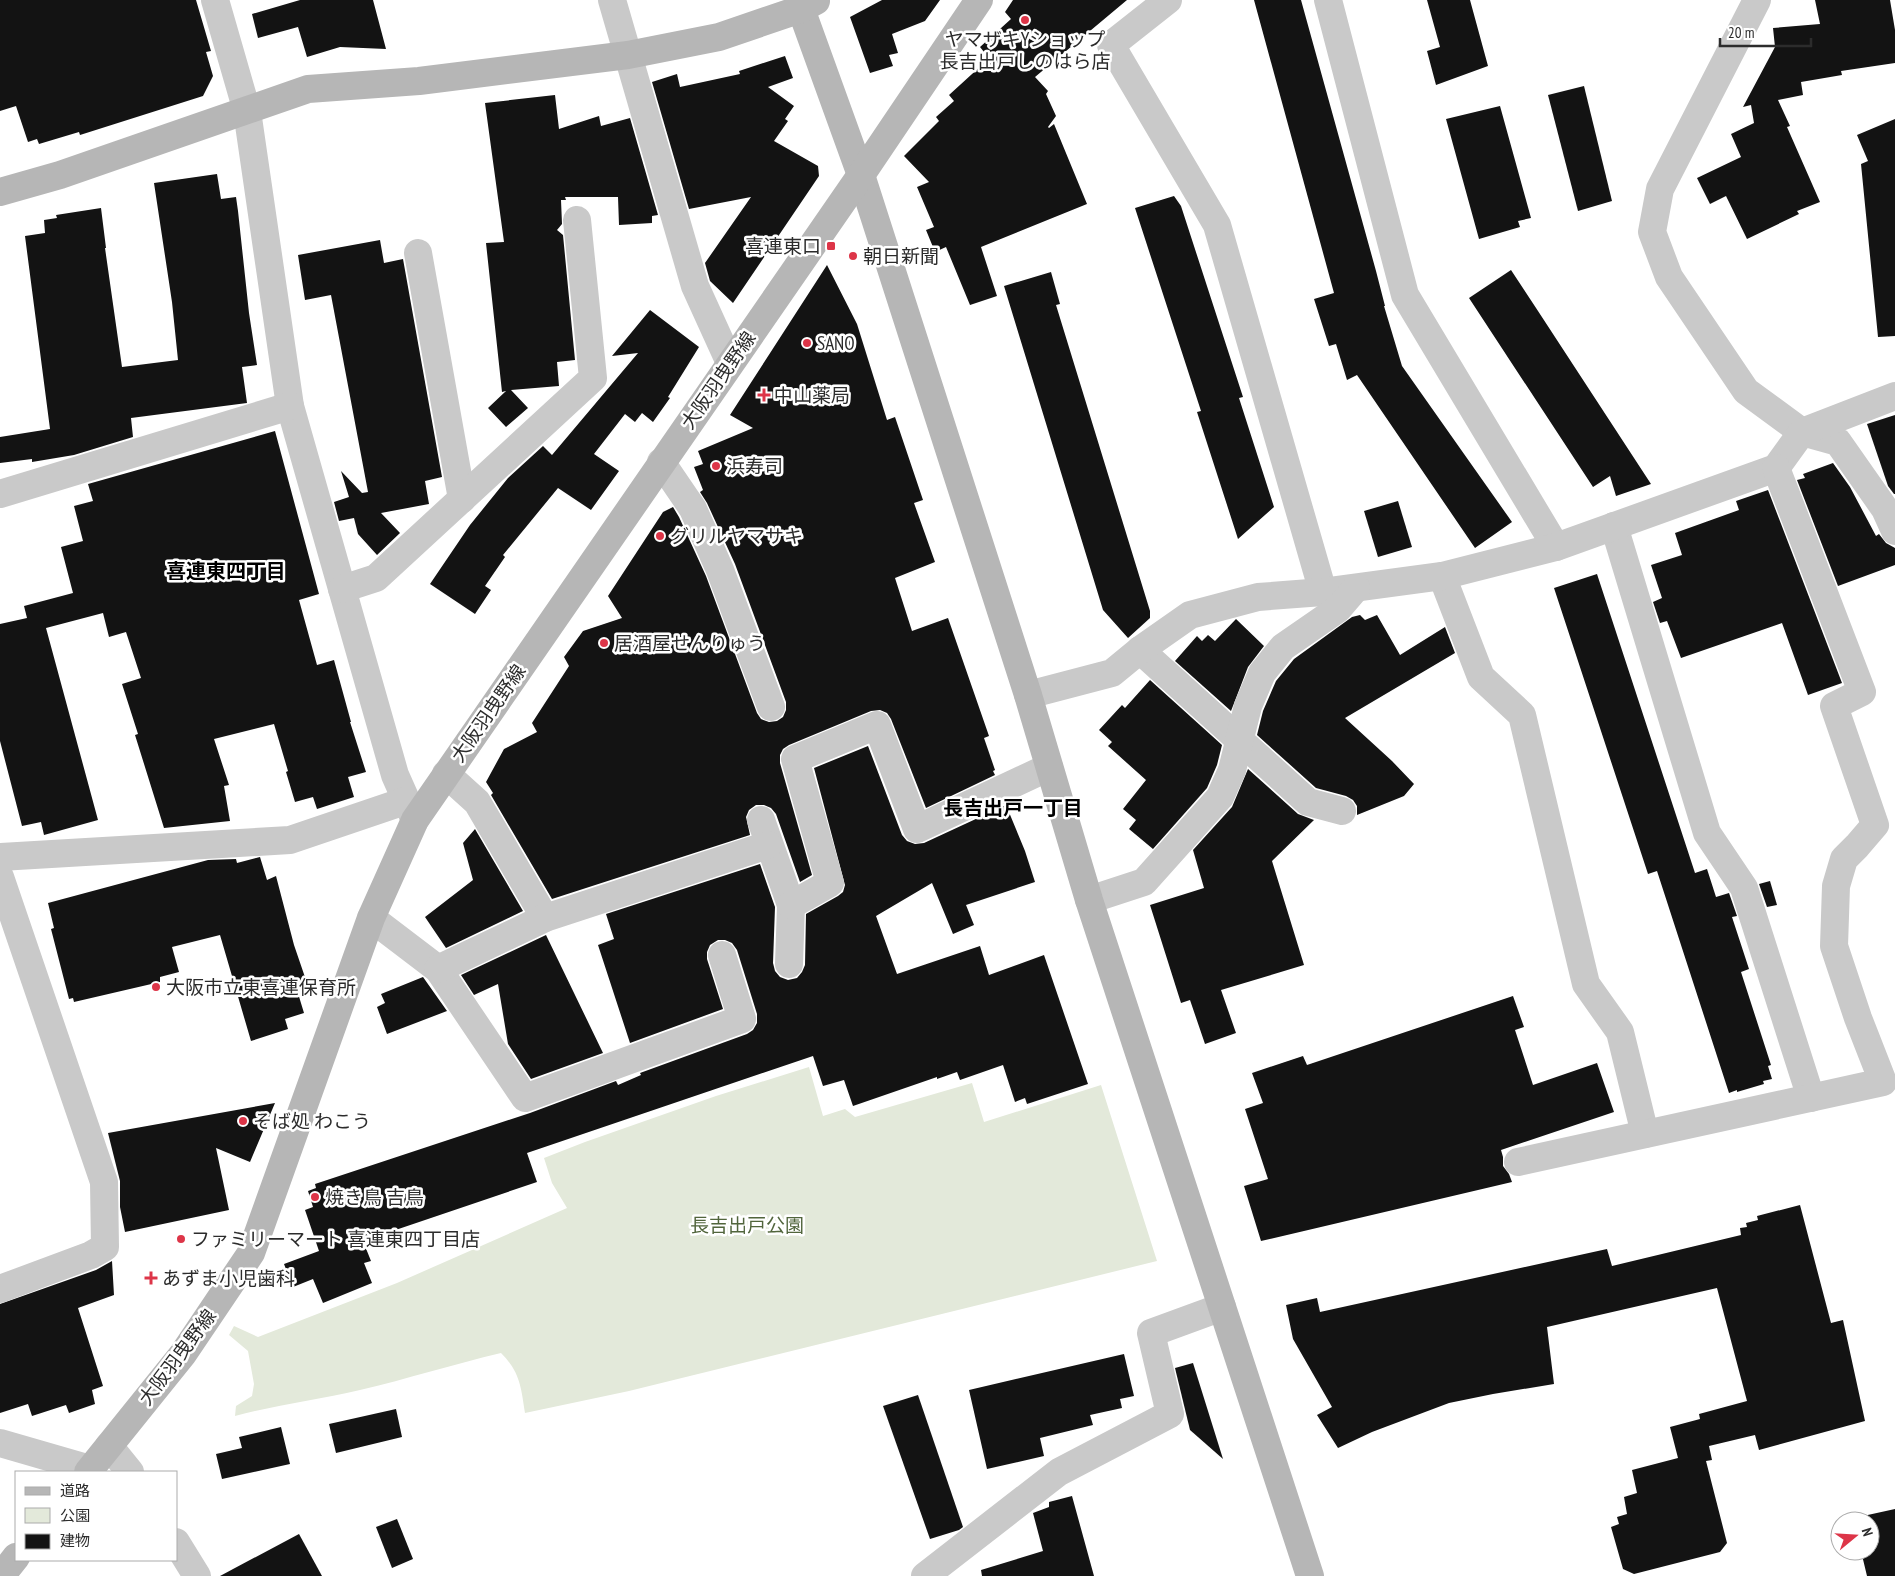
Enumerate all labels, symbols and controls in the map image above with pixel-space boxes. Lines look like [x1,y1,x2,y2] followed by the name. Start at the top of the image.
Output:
[1019,14,1031,26] marker: ヤマザキYショップ 長吉出戸しのはら店
[1720,15,1811,47] scale bar
[1728,23,1754,42] text: 20 m
[939,27,1111,73] place label: ヤマザキYショップ 長吉出戸しのはら店
[745,234,821,258] place label: 喜連東口
[825,240,837,252] marker: 喜連東口
[863,244,939,268] place label: 朝日新聞
[847,250,859,262] marker: 朝日新聞
[675,326,761,434] street label: 大阪羽曳野線
[817,331,855,355] place label: SANO
[801,337,813,349] marker: SANO
[774,383,850,407] place label: 中山薬局
[758,389,770,401] marker: 中山薬局
[726,454,783,478] place label: 浜寿司
[710,460,722,472] marker: 浜寿司
[670,524,803,548] place label: グリルヤマサキ
[654,530,666,542] marker: グリルヤマサキ
[166,558,286,584] district label: 喜連東四丁目
[614,631,766,655] place label: 居酒屋せんりゅう
[598,637,610,649] marker: 居酒屋せんりゅう
[445,659,531,767] street label: 大阪羽曳野線
[943,795,1083,821] district label: 長吉出戸一丁目
[166,975,356,999] place label: 大阪市立東喜連保育所
[150,981,162,993] marker: 大阪市立東喜連保育所
[253,1109,371,1133] place label: そば処 わこう
[237,1115,249,1127] marker: そば処 わこう
[325,1185,424,1209] place label: 焼き鳥 吉鳥
[309,1191,321,1203] marker: 焼き鳥 吉鳥
[690,1213,804,1237] park label: 長吉出戸公園
[191,1227,480,1251] place label: ファミリーマート 喜連東四丁目店
[175,1233,187,1245] marker: ファミリーマート 喜連東四丁目店
[162,1266,295,1290] place label: あずま小児歯科
[144,1271,158,1285] marker: あずま小児歯科
[133,1304,221,1410] street label: 大阪羽曳野線
[15,1471,178,1561] legend
[60,1481,90,1500] text: 道路
[60,1506,90,1525] text: 公園
[1830,1511,1880,1561] north arrow
[1858,1526,1877,1538] text: N
[60,1531,90,1550] text: 建物

